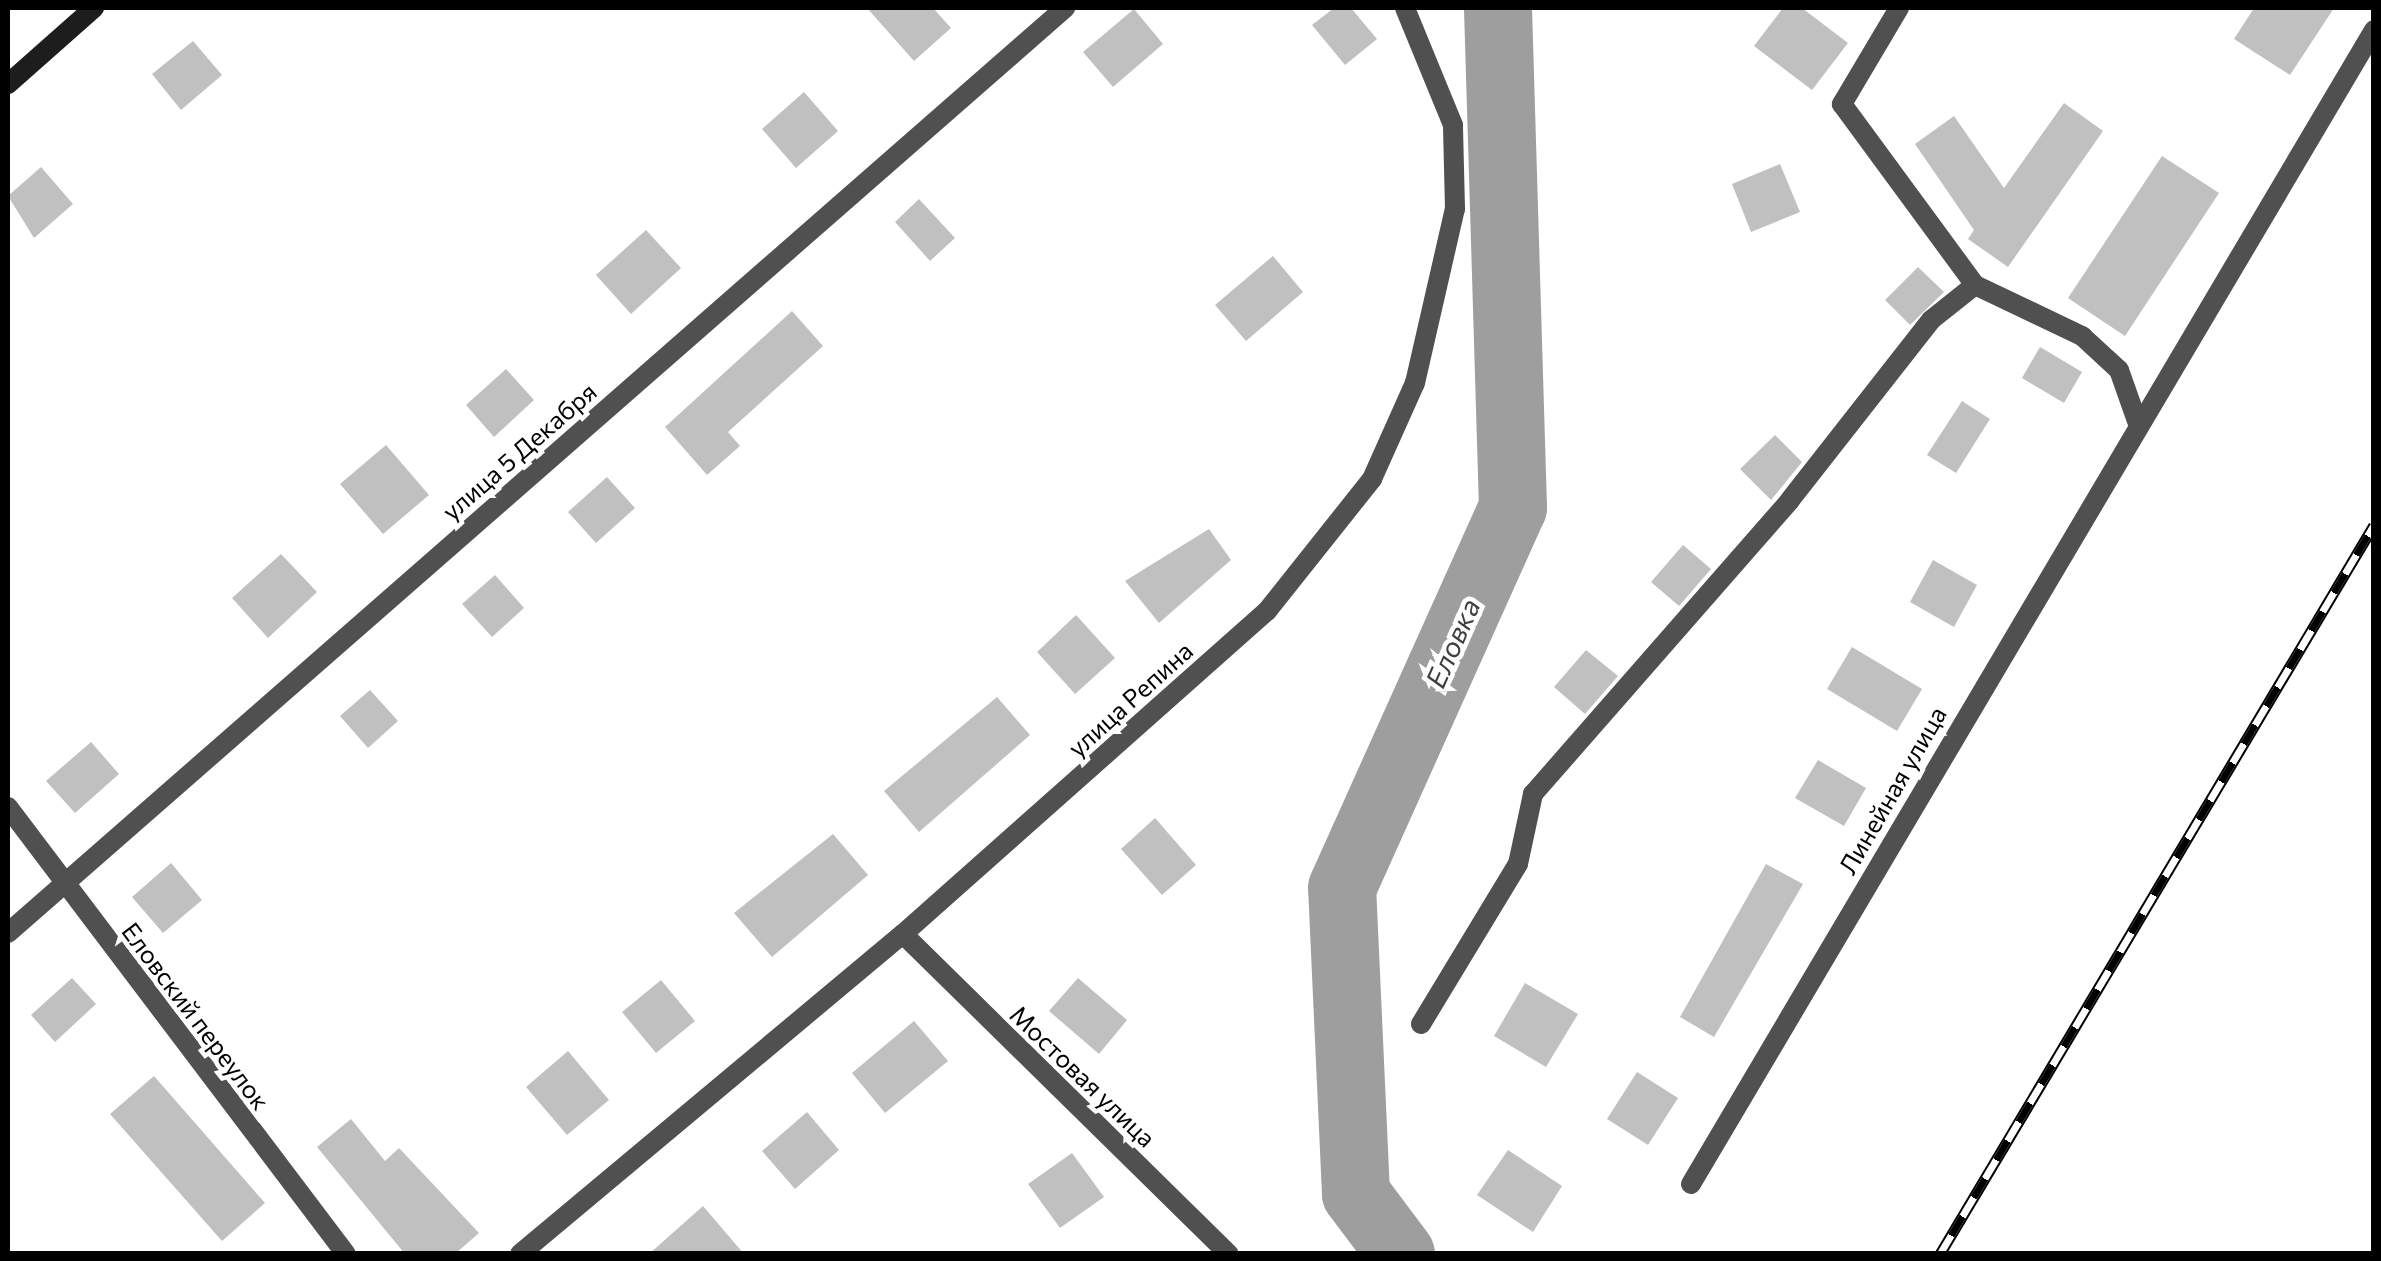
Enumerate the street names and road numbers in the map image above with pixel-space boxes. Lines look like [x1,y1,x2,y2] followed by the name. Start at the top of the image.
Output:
[436,376,602,526] street label: улица 5 Декабря
[1061,635,1199,763] street label: улица Репина
[1832,701,1952,879] street label: Линейная улица
[116,917,276,1115] street label: Еловский переулок
[1004,999,1162,1153] street label: Мостовая улица

